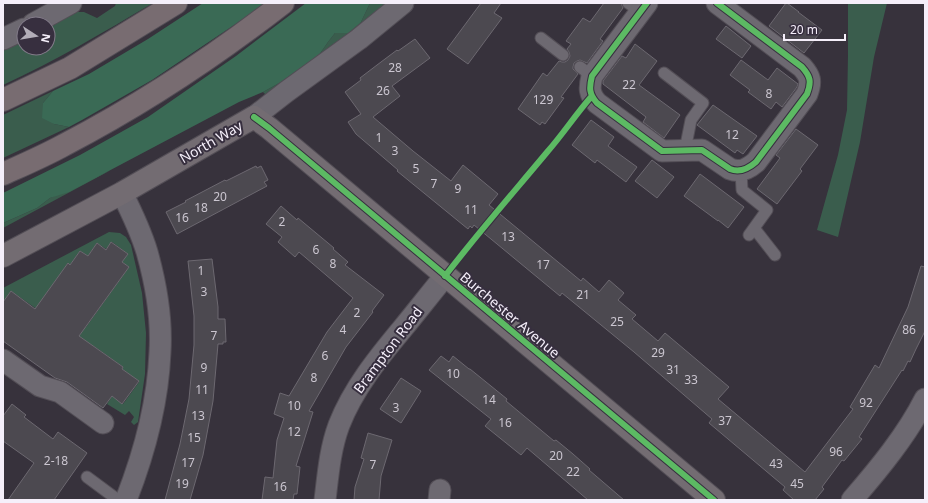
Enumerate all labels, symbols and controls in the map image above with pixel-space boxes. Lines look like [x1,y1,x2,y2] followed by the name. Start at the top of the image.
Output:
[16,16,56,56] north arrow
[784,16,845,42] scale bar
[790,21,818,38] text: 20 m
[38,32,55,44] text: N
[388,59,402,76] house number: 28
[622,76,636,93] house number: 22
[376,82,390,99] house number: 26
[766,85,773,102] house number: 8
[533,91,553,108] house number: 129
[176,115,247,167] street label: North Way
[725,126,739,143] house number: 12
[376,129,382,146] house number: 1
[392,142,399,159] house number: 3
[413,160,420,177] house number: 5
[431,175,438,192] house number: 7
[455,180,462,197] house number: 9
[213,188,227,205] house number: 20
[194,199,208,216] house number: 18
[464,201,478,218] house number: 11
[175,209,189,226] house number: 16
[279,213,286,230] house number: 2
[501,228,515,245] house number: 13
[313,241,320,258] house number: 6
[330,255,337,272] house number: 8
[536,256,550,273] house number: 17
[198,262,204,279] house number: 1
[456,267,564,362] street label: Burchester Avenue
[201,283,208,300] house number: 3
[576,286,590,303] house number: 21
[349,303,426,397] street label: Brampton Road
[354,304,361,321] house number: 2
[610,313,624,330] house number: 25
[340,321,347,338] house number: 4
[902,321,916,338] house number: 86
[211,327,218,344] house number: 7
[651,344,665,361] house number: 29
[322,347,329,364] house number: 6
[201,359,208,376] house number: 9
[666,361,680,378] house number: 31
[446,365,460,382] house number: 10
[311,369,318,386] house number: 8
[684,371,698,388] house number: 33
[195,381,209,398] house number: 11
[482,391,496,408] house number: 14
[859,394,873,411] house number: 92
[287,397,301,414] house number: 10
[393,399,400,416] house number: 3
[191,407,205,424] house number: 13
[718,412,732,429] house number: 37
[498,414,512,431] house number: 16
[287,423,301,440] house number: 12
[187,429,201,446] house number: 15
[829,443,843,460] house number: 96
[549,447,563,464] house number: 20
[44,452,68,469] house number: 2-18
[181,454,195,471] house number: 17
[769,455,783,472] house number: 43
[370,456,377,473] house number: 7
[566,463,580,480] house number: 22
[175,475,189,492] house number: 19
[790,475,804,492] house number: 45
[273,478,287,495] house number: 16

